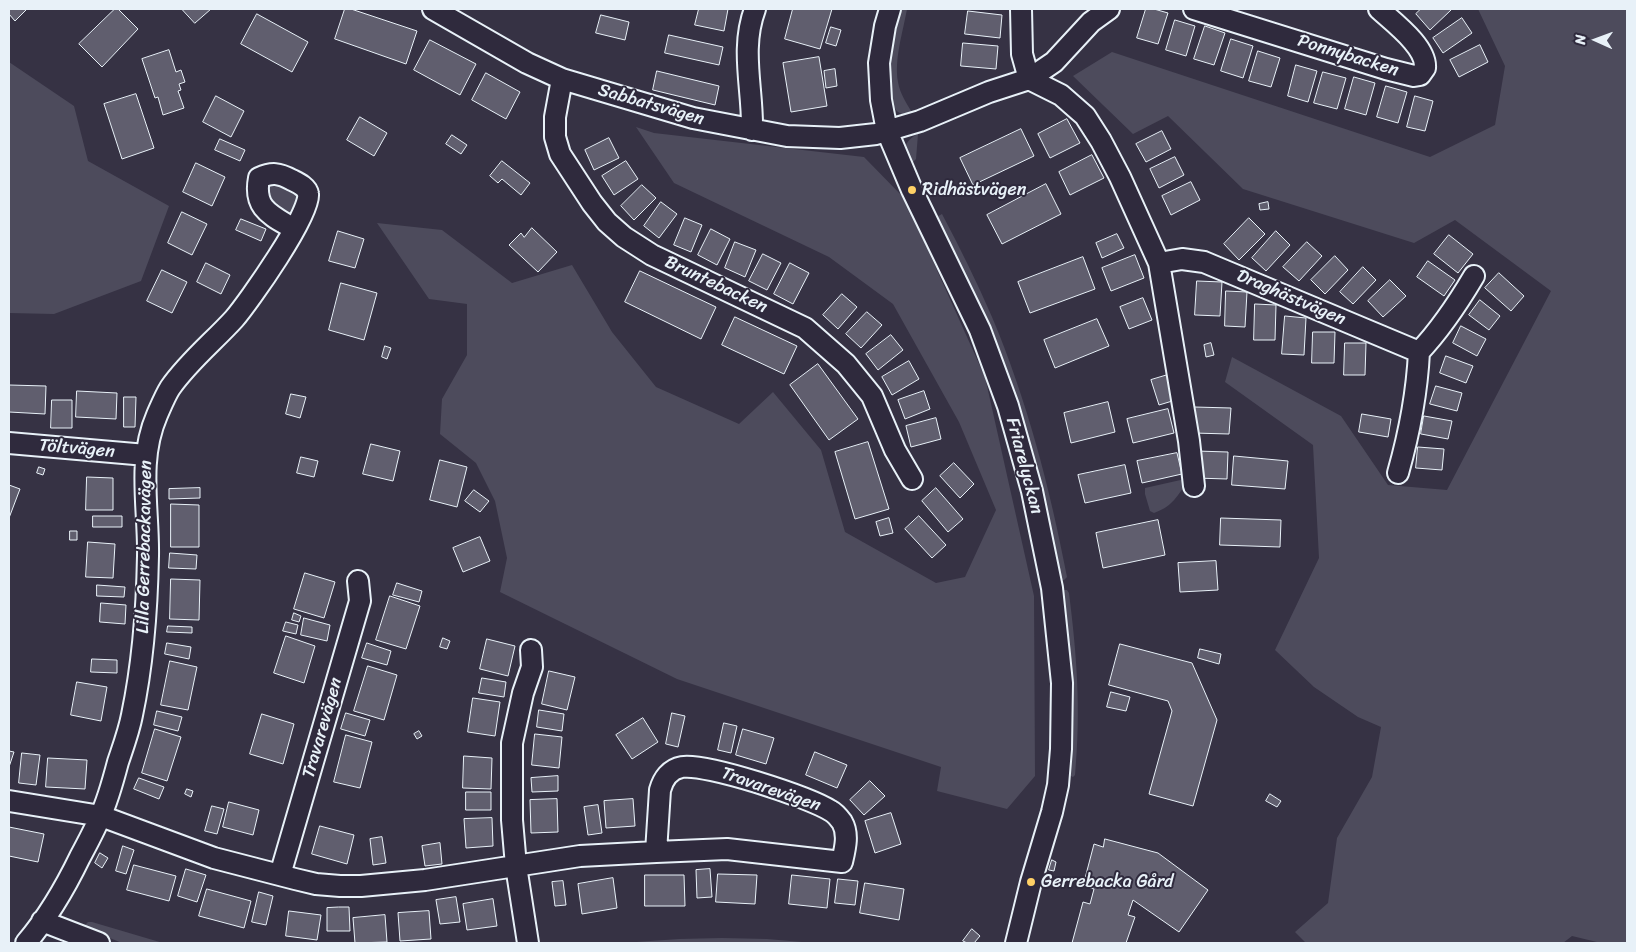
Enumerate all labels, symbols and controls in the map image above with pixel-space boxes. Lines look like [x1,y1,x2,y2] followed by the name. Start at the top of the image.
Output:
[1571,15,1621,65] north arrow
[1295,30,1401,82] street label: Ponnybacken
[1568,34,1593,45] text: N
[596,80,706,130] street label: Sabbatsvägen
[922,179,1027,201] place label: Ridhästvägen
[906,184,918,196] marker: Ridhästvägen
[661,252,771,318] street label: Bruntebacken
[1233,265,1349,331] street label: Draghästvägen
[1001,415,1047,517] street label: Friarelyckan
[38,435,116,463] street label: Töltvägen
[133,460,157,634] street label: Lilla Gerrebackavägen
[298,675,348,781] street label: Travarevägen
[718,763,824,817] street label: Travarevägen
[1041,871,1173,893] place label: Gerrebacka Gård
[1025,876,1037,888] marker: Gerrebacka Gård

